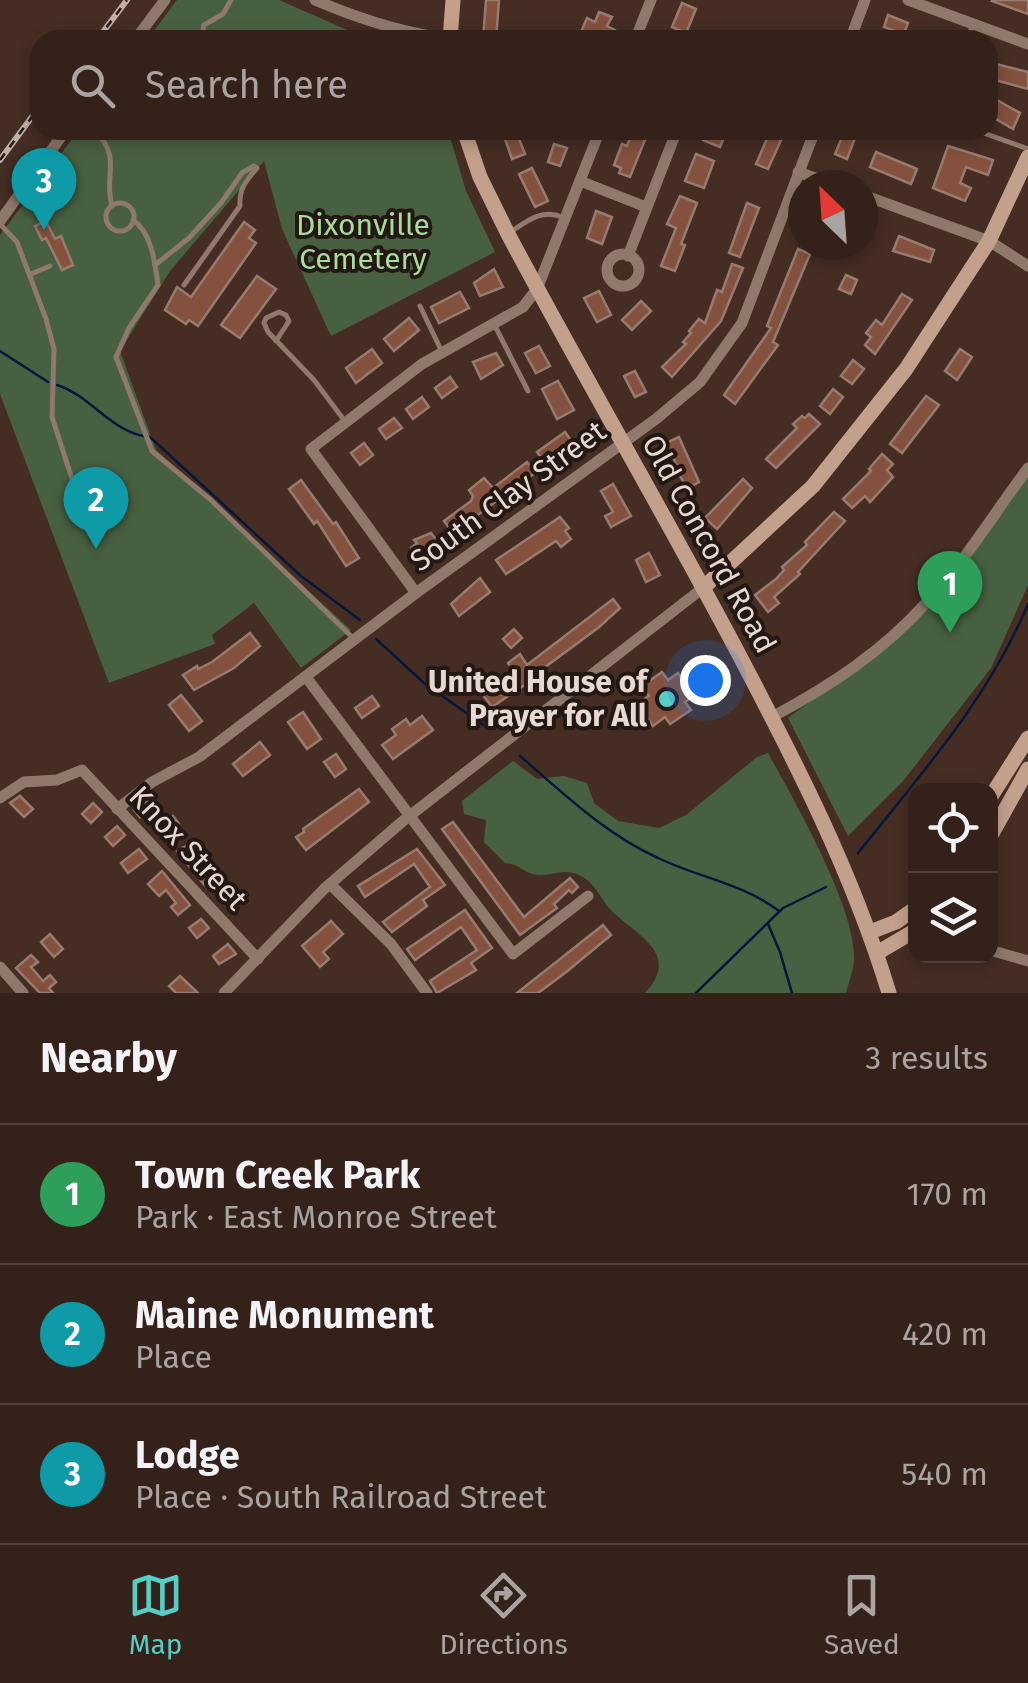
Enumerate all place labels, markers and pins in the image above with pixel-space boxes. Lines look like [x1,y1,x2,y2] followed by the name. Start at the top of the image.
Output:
[12,148,76,230] pin: 3
[64,466,128,549] pin: 2
[918,550,982,633] pin: 1
[428,664,649,734] place label: United House of Prayer for All
[656,688,678,710] marker: United House of Prayer for All

